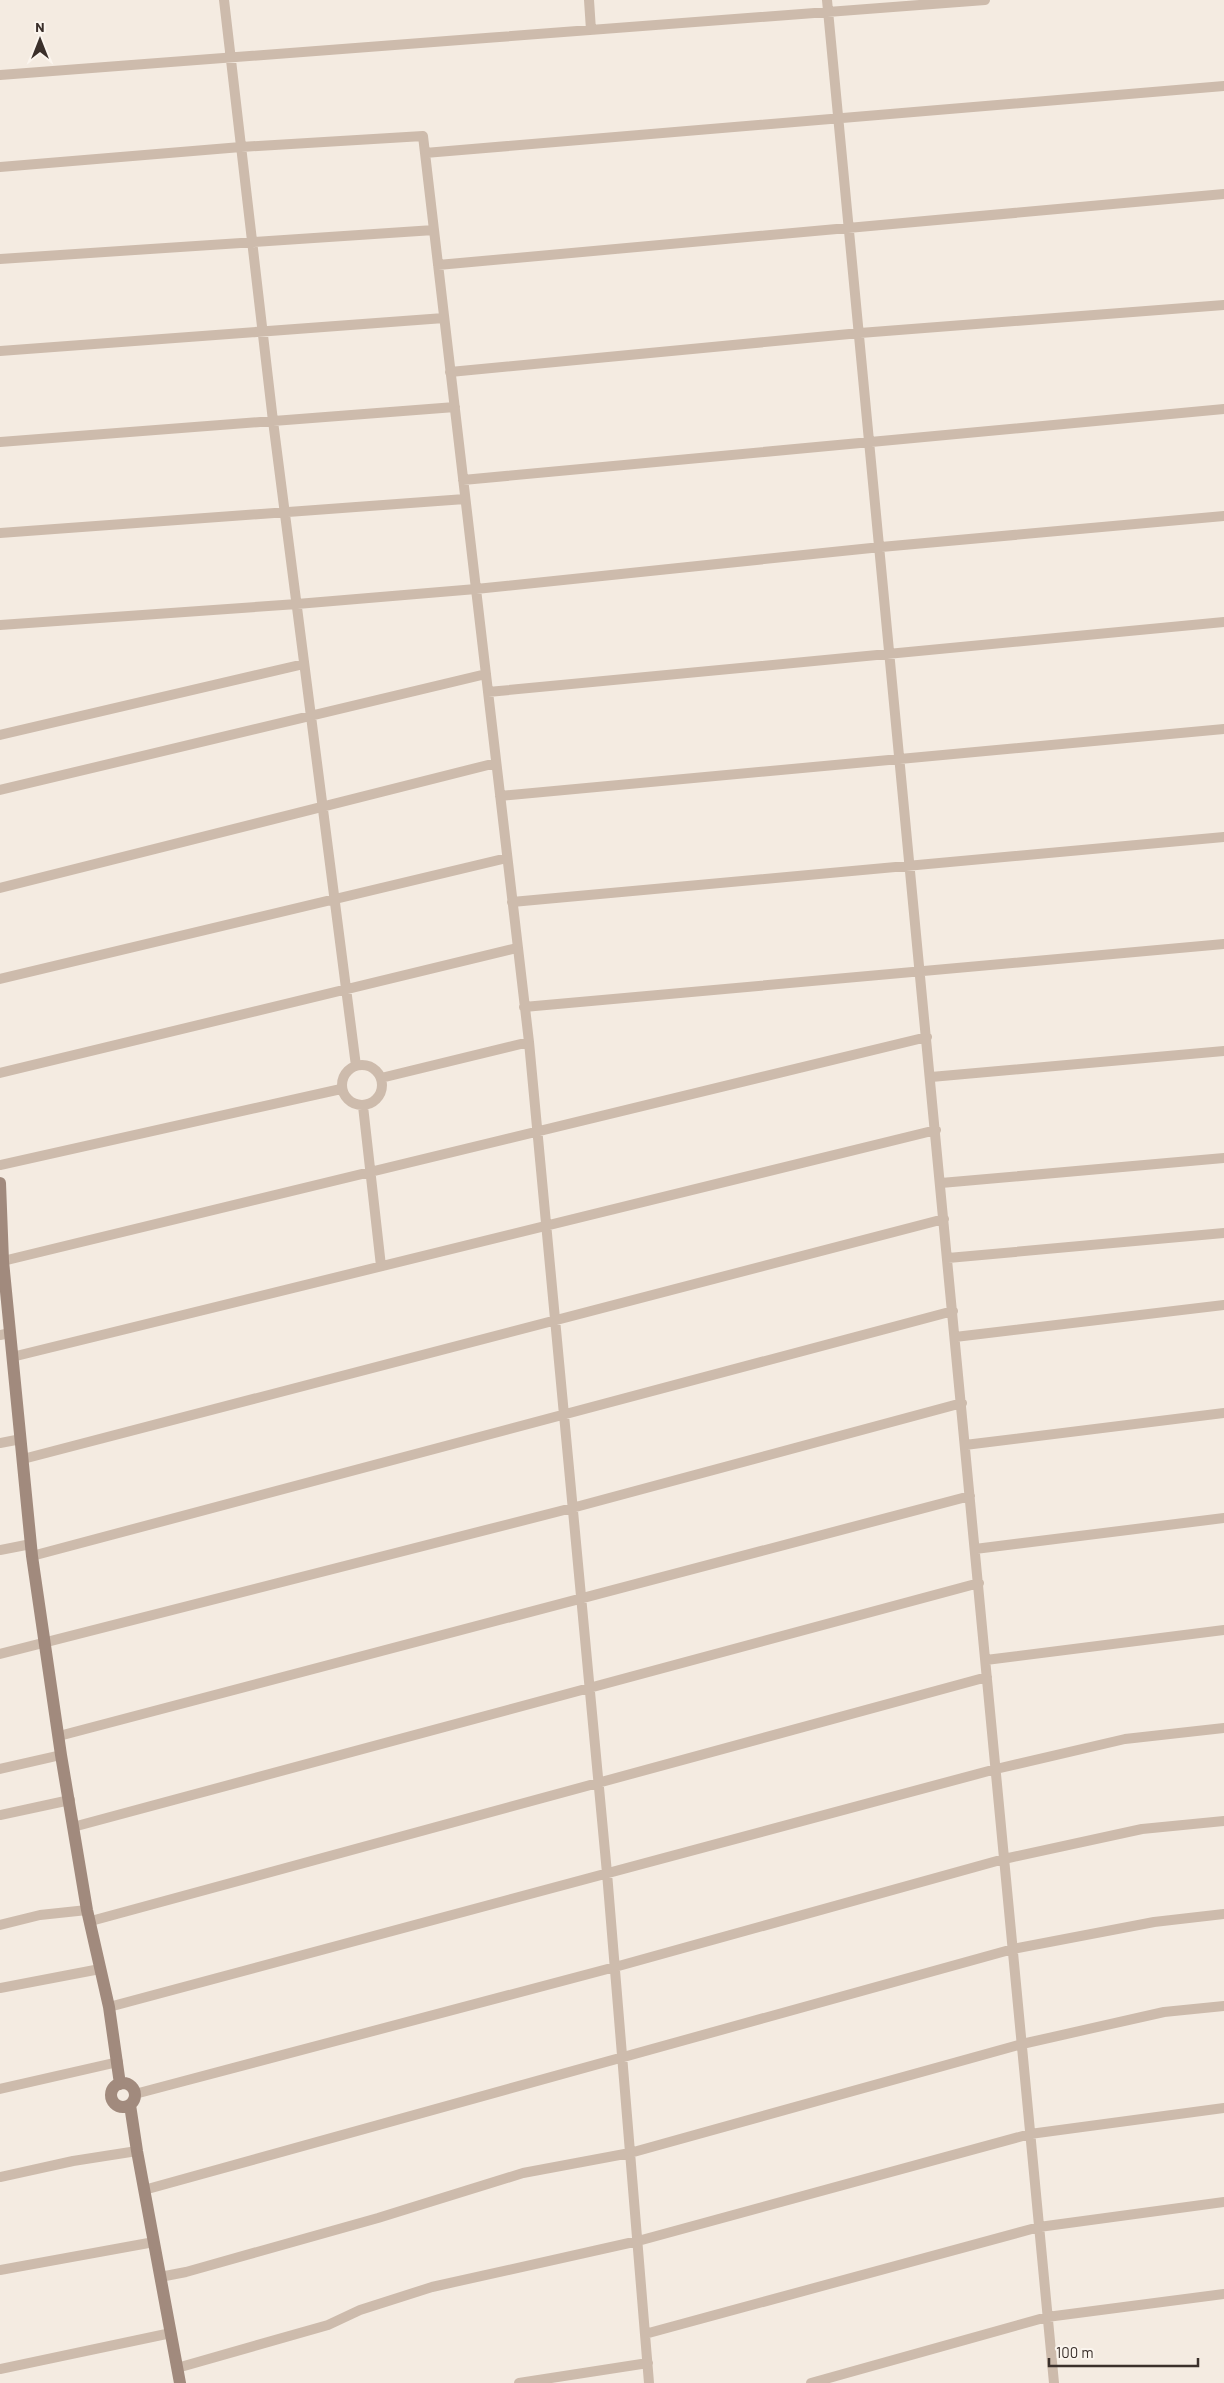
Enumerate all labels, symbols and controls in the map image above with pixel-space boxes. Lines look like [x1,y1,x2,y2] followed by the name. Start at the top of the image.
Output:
[15,15,65,65] north arrow
[35,18,45,35] text: N
[1049,2336,1198,2368] scale bar
[1056,2343,1094,2361] text: 100 m

